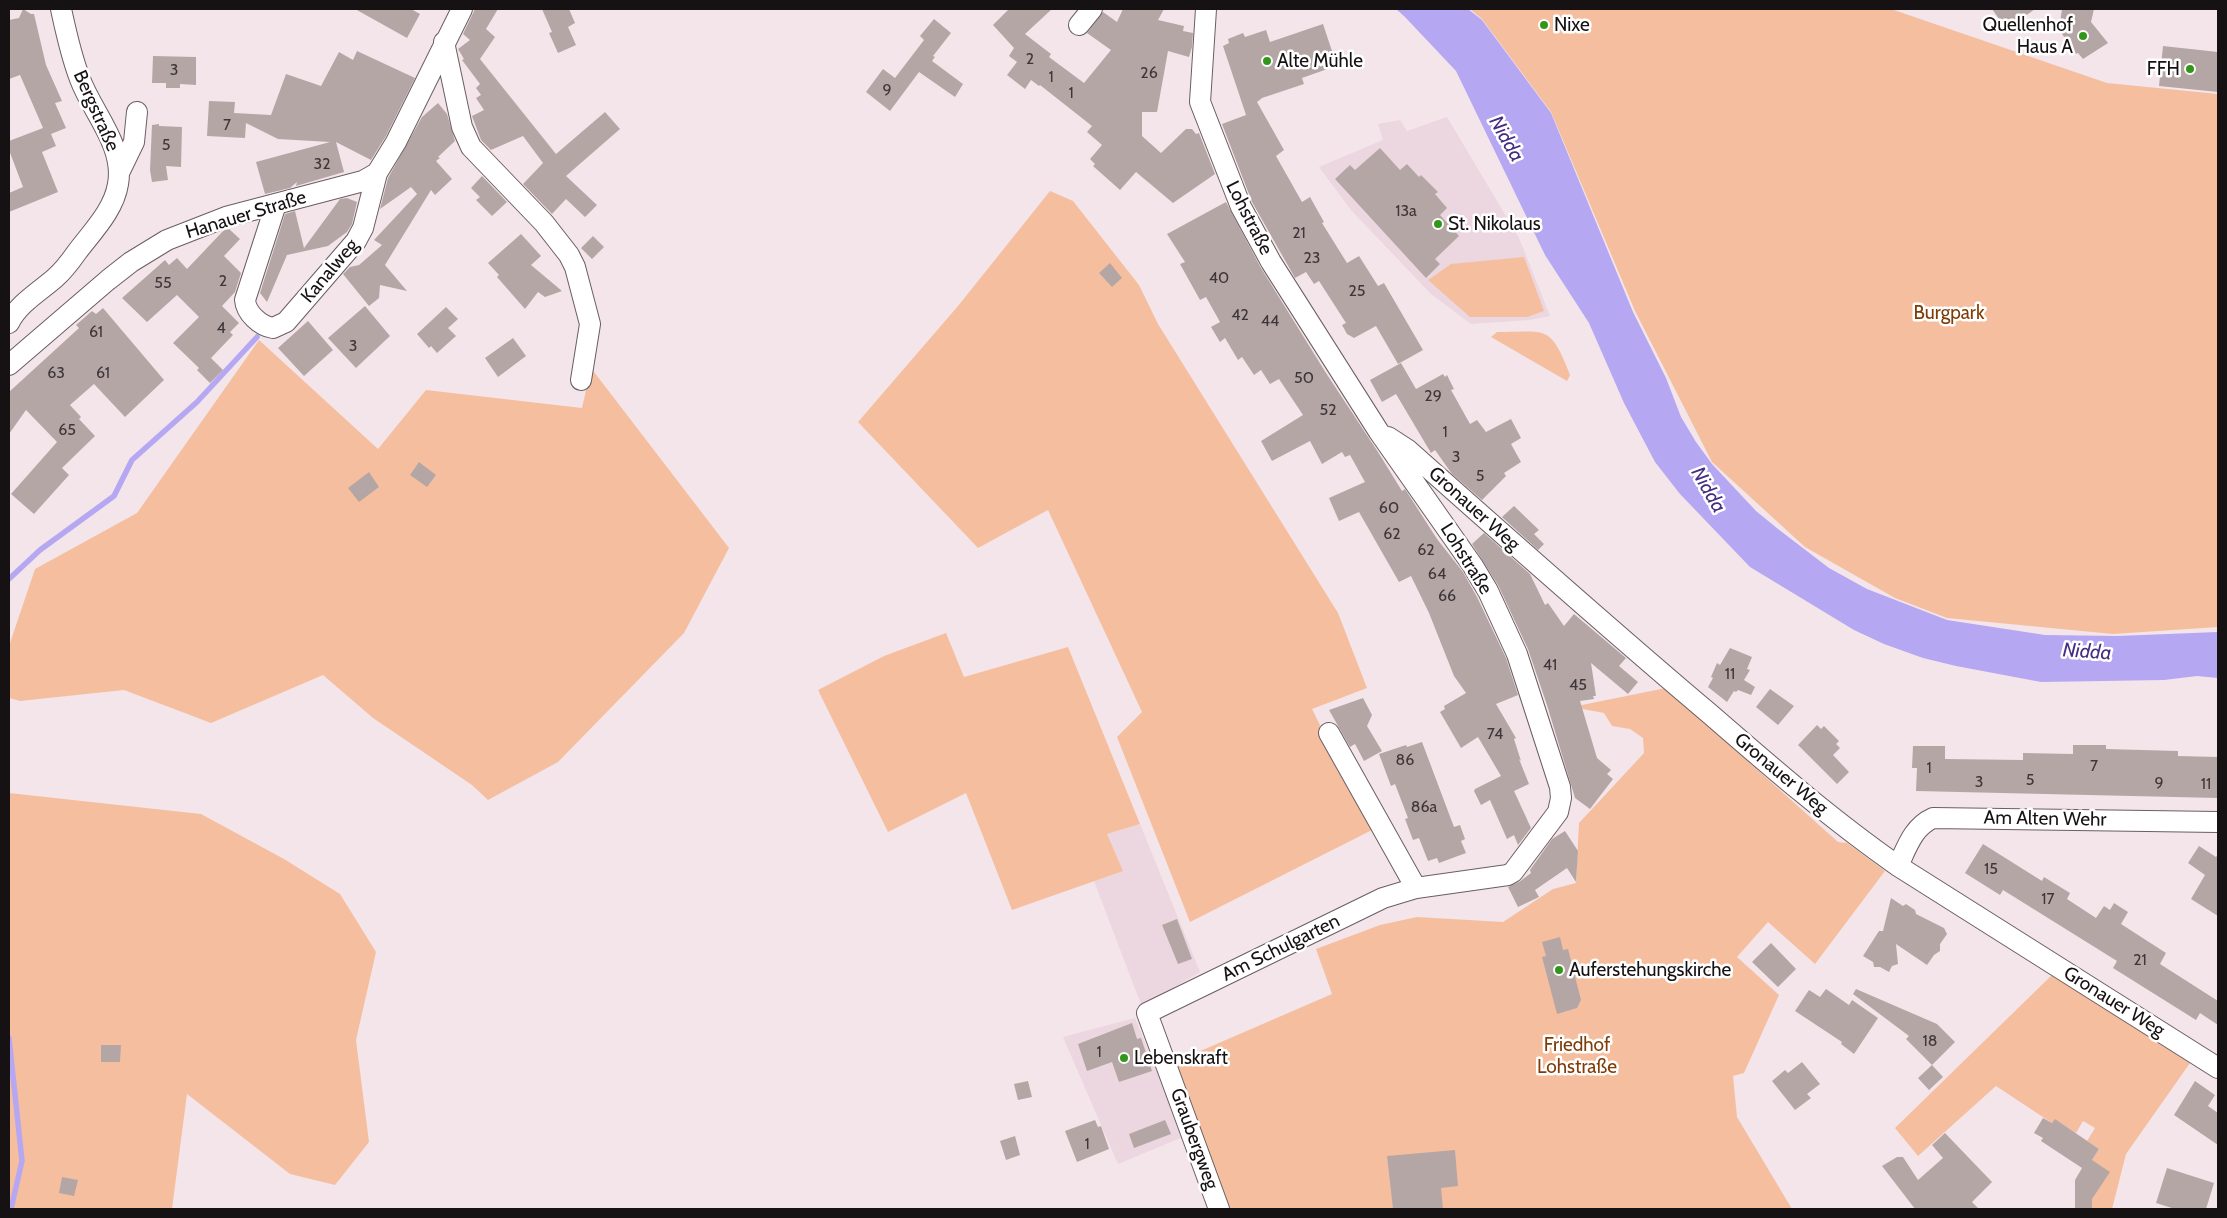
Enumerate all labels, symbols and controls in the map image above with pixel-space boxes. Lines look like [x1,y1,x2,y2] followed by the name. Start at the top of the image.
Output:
[1554,14,1590,36] place label: Nixe
[1983,14,2073,58] place label: Quellenhof Haus A
[1538,19,1550,31] marker: Nixe
[2077,30,2089,42] marker: Quellenhof Haus A
[1026,49,1034,69] house number: 2
[1277,50,1363,72] place label: Alte Mühle
[1261,55,1273,67] marker: Alte Mühle
[2147,58,2180,80] place label: FFH
[170,60,178,80] house number: 3
[1140,63,1158,83] house number: 26
[2184,63,2196,75] marker: FFH
[68,67,124,155] street label: Bergstraße
[1048,67,1054,87] house number: 1
[882,80,892,100] house number: 9
[1068,83,1074,103] house number: 1
[1483,112,1529,166] water label: Nidda
[223,115,231,135] house number: 7
[162,135,170,155] house number: 5
[313,154,331,174] house number: 32
[1221,177,1277,259] street label: Lohstraße
[183,186,309,244] street label: Hanauer Straße
[1395,201,1417,221] house number: 13a
[1448,213,1541,235] place label: St. Nikolaus
[1432,218,1444,230] marker: St. Nikolaus
[1292,223,1306,243] house number: 21
[297,234,363,308] street label: Kanalweg
[1303,248,1321,268] house number: 23
[1209,268,1229,288] house number: 40
[219,271,227,291] house number: 2
[154,273,172,293] house number: 55
[1348,281,1366,301] house number: 25
[1914,302,1984,324] park label: Burgpark
[1231,305,1249,325] house number: 42
[1261,311,1279,331] house number: 44
[216,318,226,338] house number: 4
[89,322,103,342] house number: 61
[349,336,357,356] house number: 3
[47,363,65,383] house number: 63
[96,363,110,383] house number: 61
[1294,368,1314,388] house number: 50
[1424,386,1442,406] house number: 29
[1319,400,1337,420] house number: 52
[58,420,76,440] house number: 65
[1442,422,1448,442] house number: 1
[1452,447,1460,467] house number: 3
[1424,462,1524,556] street label: Gronauer Weg
[1685,463,1731,517] water label: Nidda
[1476,466,1484,486] house number: 5
[1379,498,1399,518] house number: 60
[1435,519,1497,599] street label: Lohstraße
[1383,524,1401,544] house number: 62
[1417,540,1435,560] house number: 62
[1428,564,1446,584] house number: 64
[1438,586,1456,606] house number: 66
[2062,638,2112,666] water label: Nidda
[1543,655,1557,675] house number: 41
[1725,664,1735,684] house number: 11
[1569,675,1587,695] house number: 45
[1487,724,1503,744] house number: 74
[1730,728,1832,820] street label: Gronauer Weg
[1396,750,1414,770] house number: 86
[2090,756,2098,776] house number: 7
[1926,758,1932,778] house number: 1
[2026,770,2034,790] house number: 5
[1975,772,1983,792] house number: 3
[2154,773,2164,793] house number: 9
[2201,774,2211,794] house number: 11
[1411,797,1437,817] house number: 86a
[1983,807,2107,831] street label: Am Alten Wehr
[1984,859,1998,879] house number: 15
[2041,889,2055,909] house number: 17
[1218,910,1344,986] street label: Am Schulgarten
[2133,950,2147,970] house number: 21
[1569,959,1731,981] place label: Auferstehungskirche
[2059,962,2169,1042] street label: Gronauer Weg
[1553,964,1565,976] marker: Auferstehungskirche
[1923,1031,1937,1051] house number: 18
[1537,1034,1617,1078] park label: Friedhof Lohstraße
[1096,1042,1102,1062] house number: 1
[1134,1047,1228,1069] place label: Lebenskraft
[1118,1052,1130,1064] marker: Lebenskraft
[1165,1085,1223,1193] street label: Graubergweg
[1084,1134,1090,1154] house number: 1

